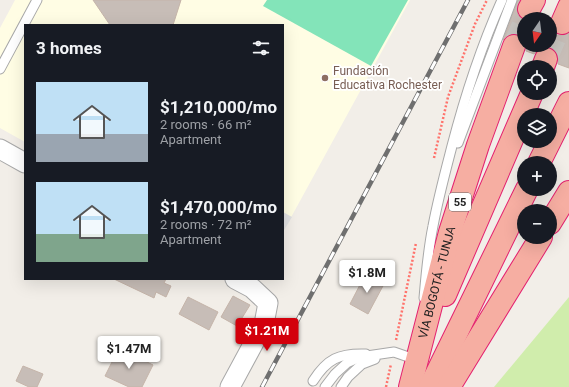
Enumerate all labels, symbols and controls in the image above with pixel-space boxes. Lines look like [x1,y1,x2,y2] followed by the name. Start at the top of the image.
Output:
[517,12,557,52] north arrow
[517,12,557,244] map controls
[250,37,272,59] icon: filters
[36,38,102,58] text: 3 homes
[517,60,557,100] button: locate
[333,64,442,92] place label: Fundación Educativa Rochester
[320,73,330,83] marker: Fundación Educativa Rochester
[160,97,277,117] text: $1,210,000/mo
[68,98,116,146] icon: home
[517,108,557,148] button: layers
[160,117,252,132] text: 2 rooms · 66 m²
[160,132,222,147] text: Apartment
[517,156,557,196] button: +
[449,193,471,211] road number: 55
[160,197,277,217] text: $1,470,000/mo
[68,198,116,246] icon: home
[517,204,557,244] button: −
[160,217,252,232] text: 2 rooms · 72 m²
[416,224,458,340] street label: VÍA BOGOTÁ - TUNJA
[160,232,222,247] text: Apartment
[339,260,395,294] pin: $1.8M
[348,265,386,280] text: $1.8M
[234,318,300,352] pin: $1.21M
[245,323,290,338] text: $1.21M
[96,336,162,370] pin: $1.47M
[107,341,152,356] text: $1.47M

